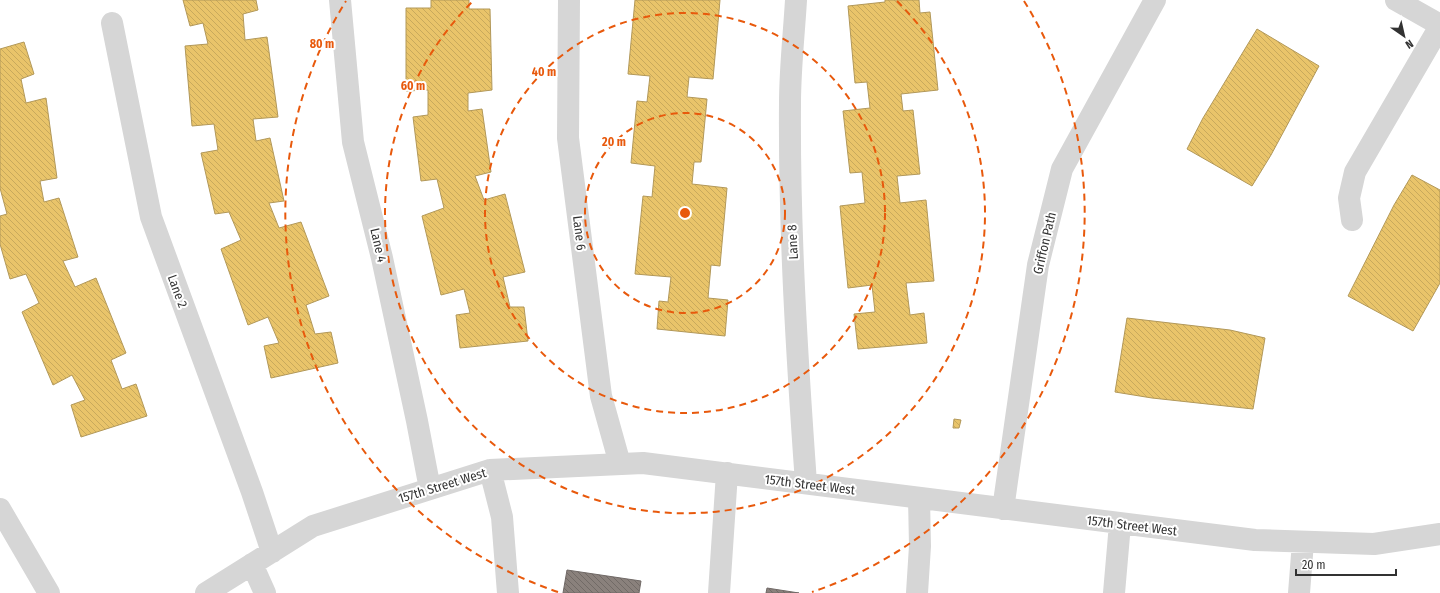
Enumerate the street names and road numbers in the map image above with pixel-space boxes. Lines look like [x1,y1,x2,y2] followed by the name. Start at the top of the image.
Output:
[1030,211,1059,276] street label: Griffon Path
[570,215,589,251] street label: Lane 6
[784,224,801,260] street label: Lane 8
[367,227,390,264] street label: Lane 4
[165,273,190,310] street label: Lane 2
[396,465,489,506] street label: 157th Street West
[764,472,857,498] street label: 157th Street West
[1086,513,1179,539] street label: 157th Street West

